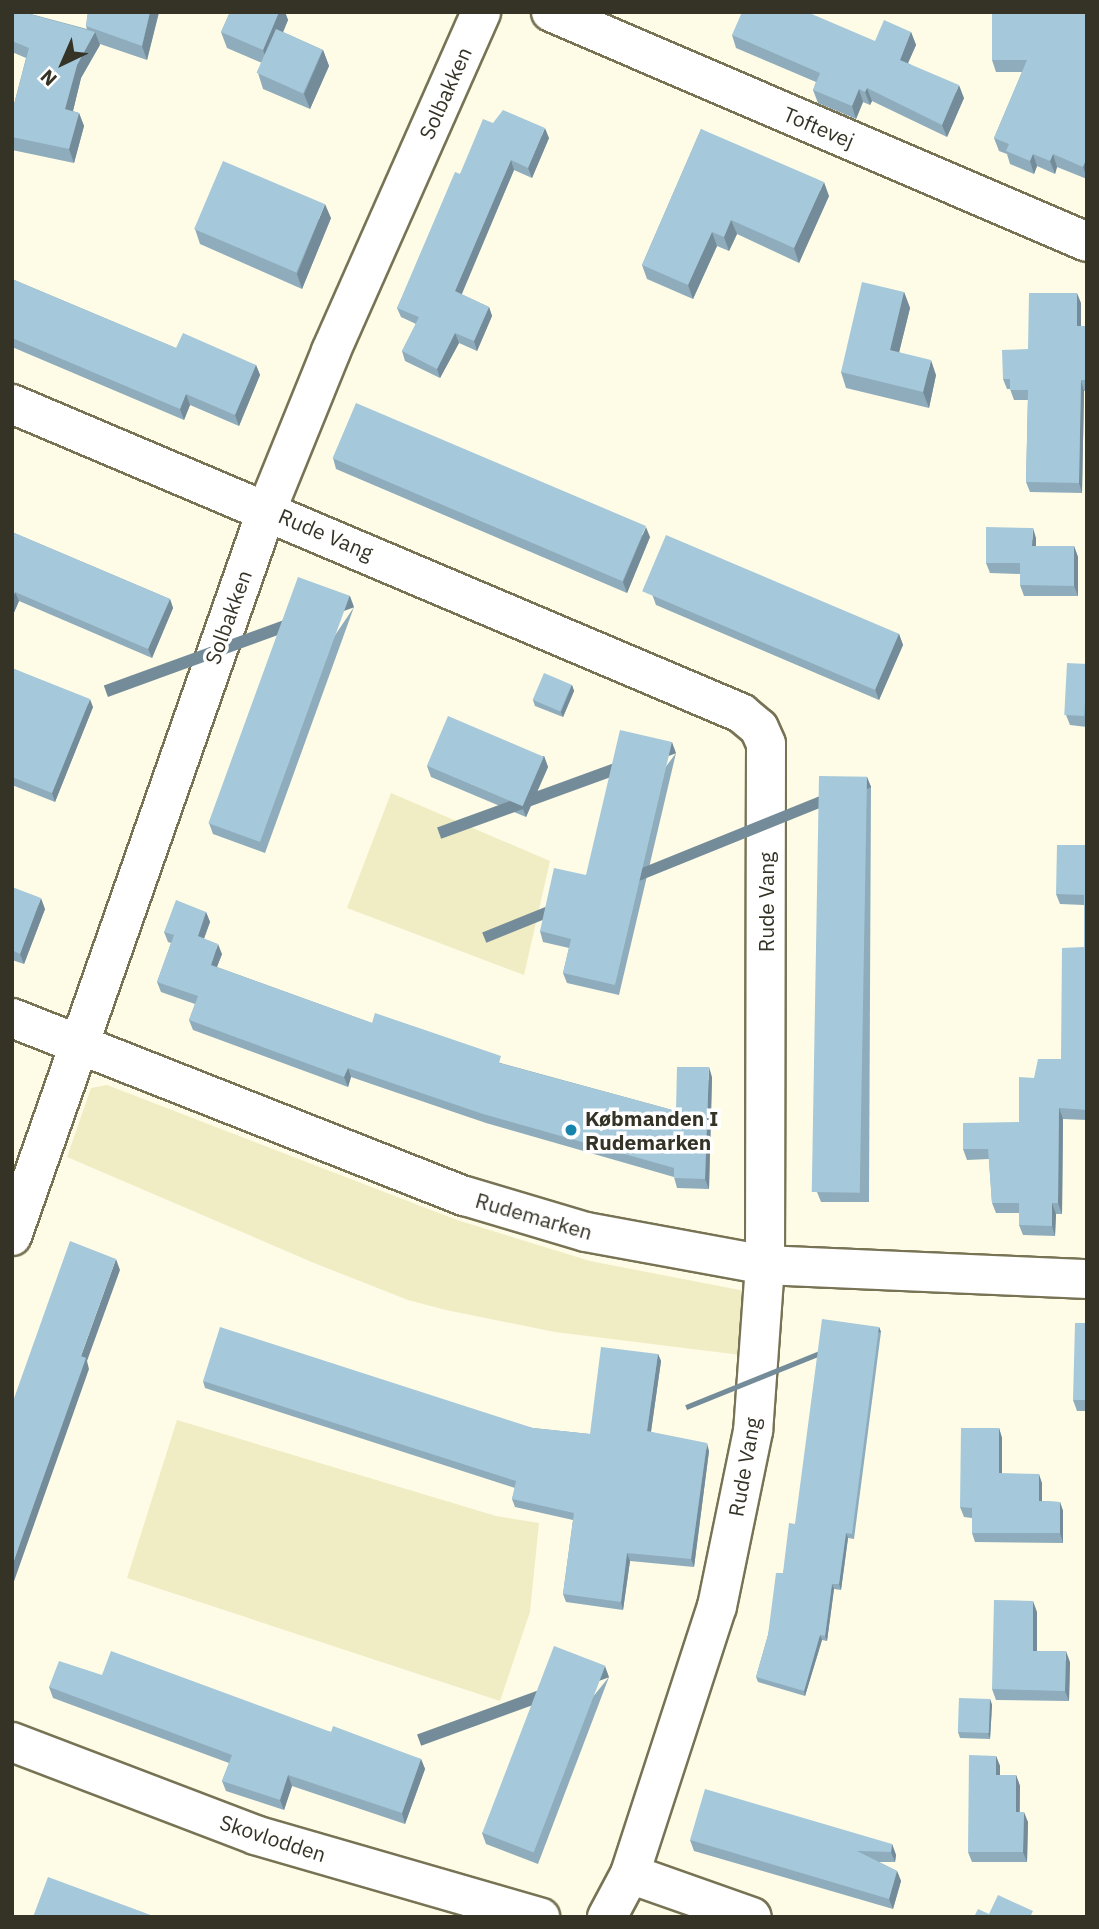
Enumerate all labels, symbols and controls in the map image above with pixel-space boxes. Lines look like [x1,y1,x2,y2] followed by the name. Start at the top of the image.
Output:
[28,28,98,98] north arrow
[413,43,477,143] street label: Solbakken
[35,65,62,92] text: N
[780,101,858,153] street label: Toftevej
[275,503,377,565] street label: Rude Vang
[199,567,257,667] street label: Solbakken
[753,852,779,952] street label: Rude Vang
[585,1105,718,1155] place label: Købmanden I Rudemarken
[563,1122,579,1138] marker: Købmanden I Rudemarken
[473,1187,595,1245] street label: Rudemarken
[723,1415,765,1519] street label: Rude Vang
[217,1809,329,1867] street label: Skovlodden

